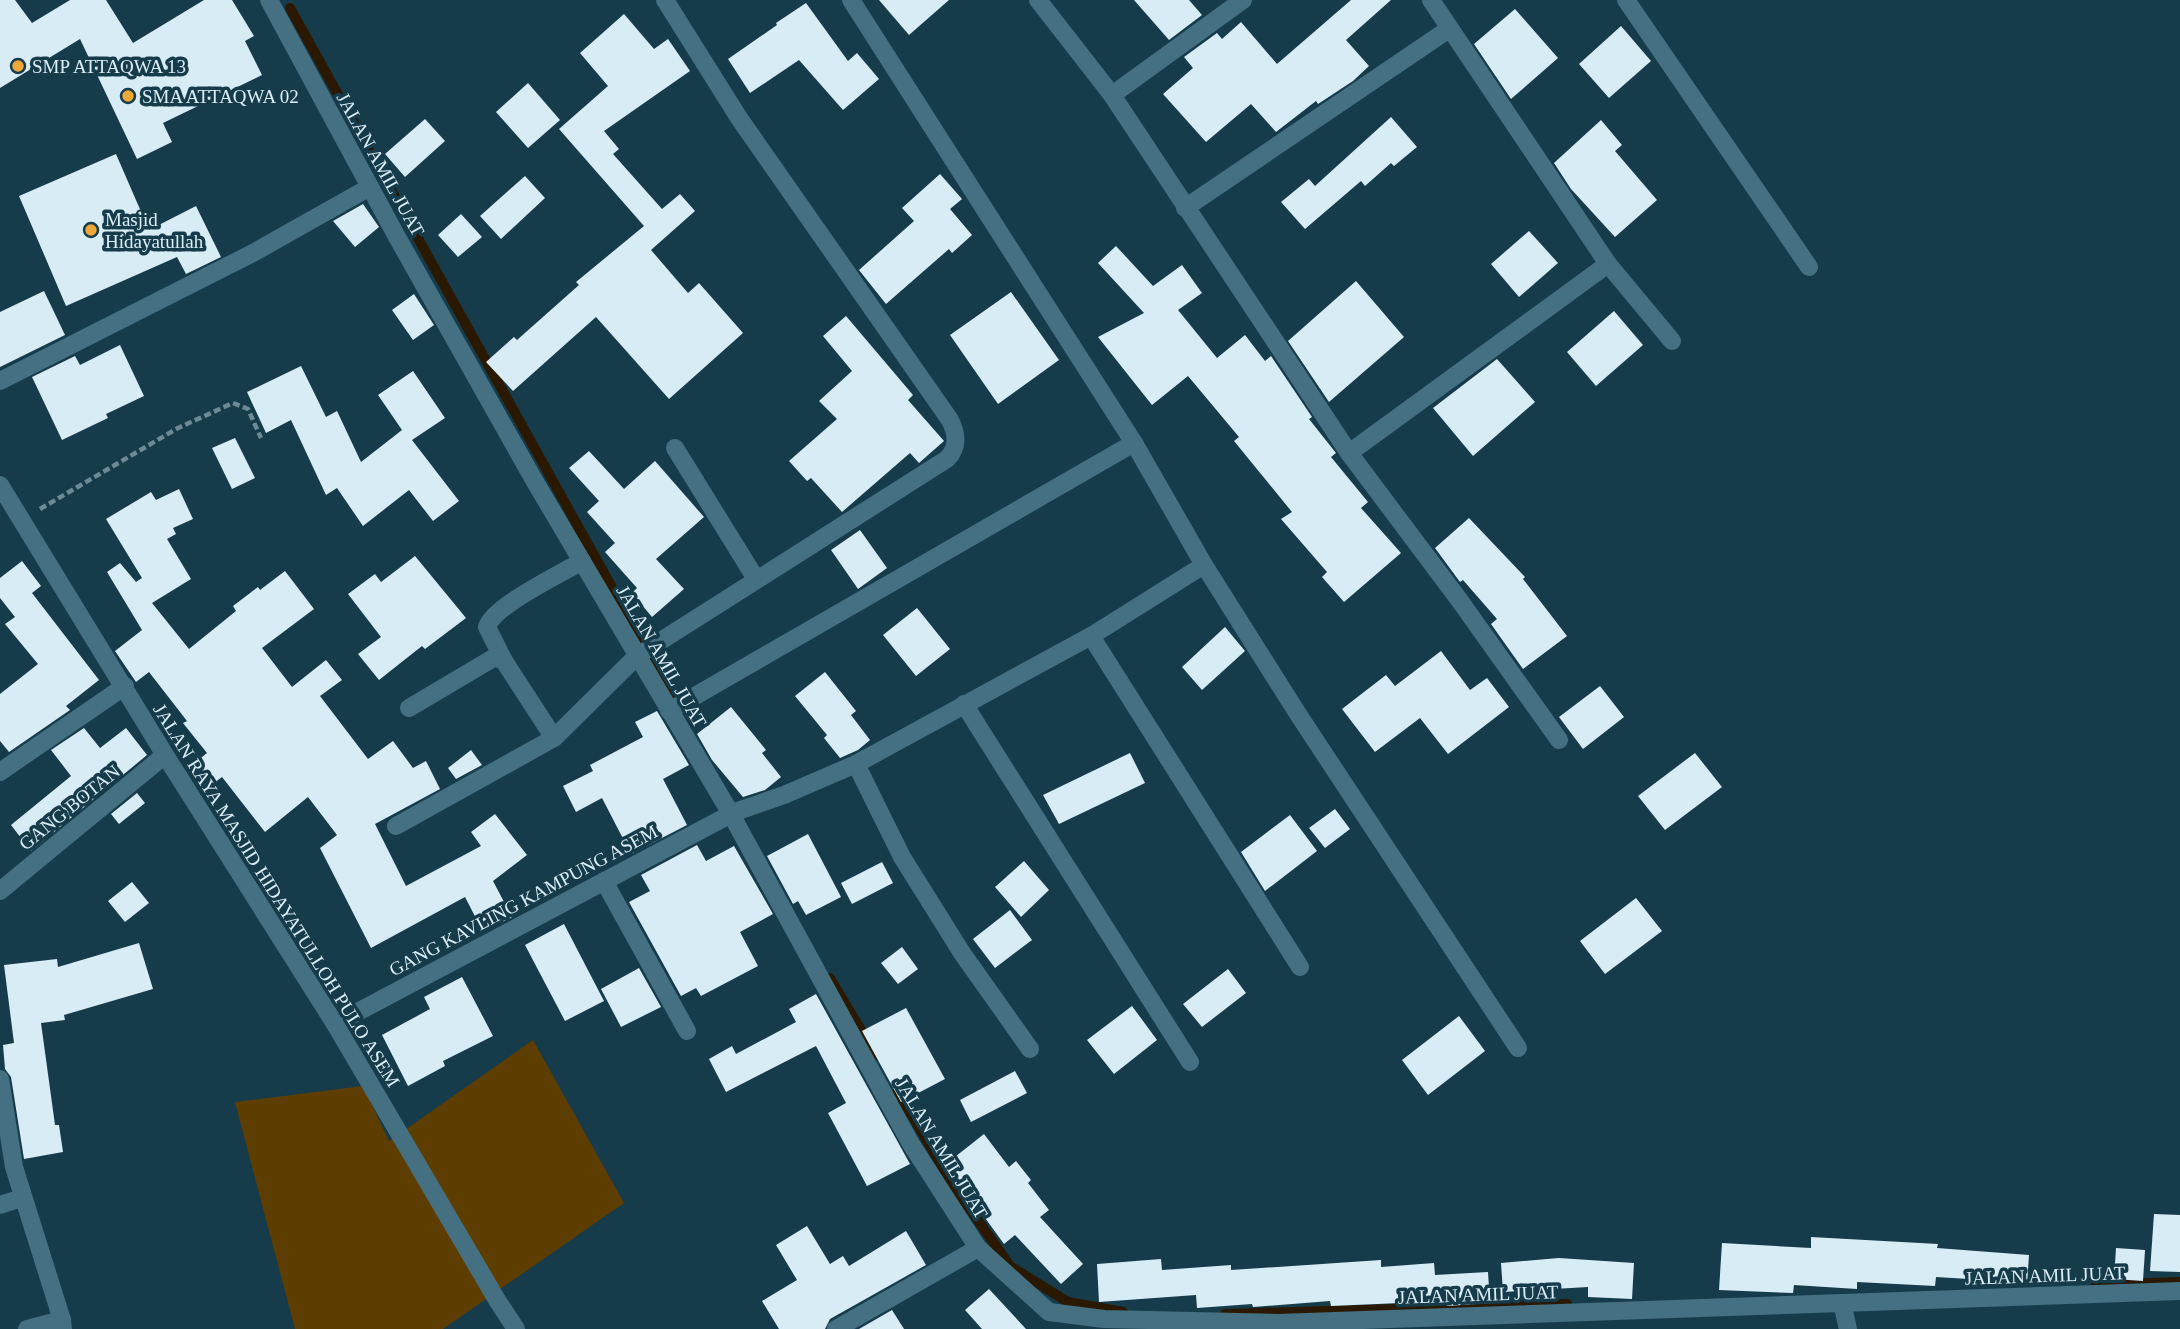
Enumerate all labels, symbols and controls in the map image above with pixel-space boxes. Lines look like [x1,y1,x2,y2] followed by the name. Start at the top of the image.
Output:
[32,56,186,77] place label: SMP ATTAQWA 13
[10,58,26,74] marker: SMP ATTAQWA 13
[142,86,299,107] place label: SMA ATTAQWA 02
[120,88,136,104] marker: SMA ATTAQWA 02
[332,89,429,240] street label: JALAN AMIL JUAT
[105,209,204,252] place label: Masjid Hidayatullah
[83,222,99,238] marker: Masjid Hidayatullah
[612,581,711,731] street label: JALAN AMIL JUAT
[149,700,404,1091] street label: JALAN RAYA MASJID HIDAYATULLOH PULO ASEM
[15,760,124,854] street label: GANG BOTAN
[385,820,661,980] street label: GANG KAVLING KAMPUNG ASEM
[891,1074,992,1223] street label: JALAN AMIL JUAT
[1964,1262,2126,1289] street label: JALAN AMIL JUAT
[1397,1281,1559,1308] street label: JALAN AMIL JUAT

